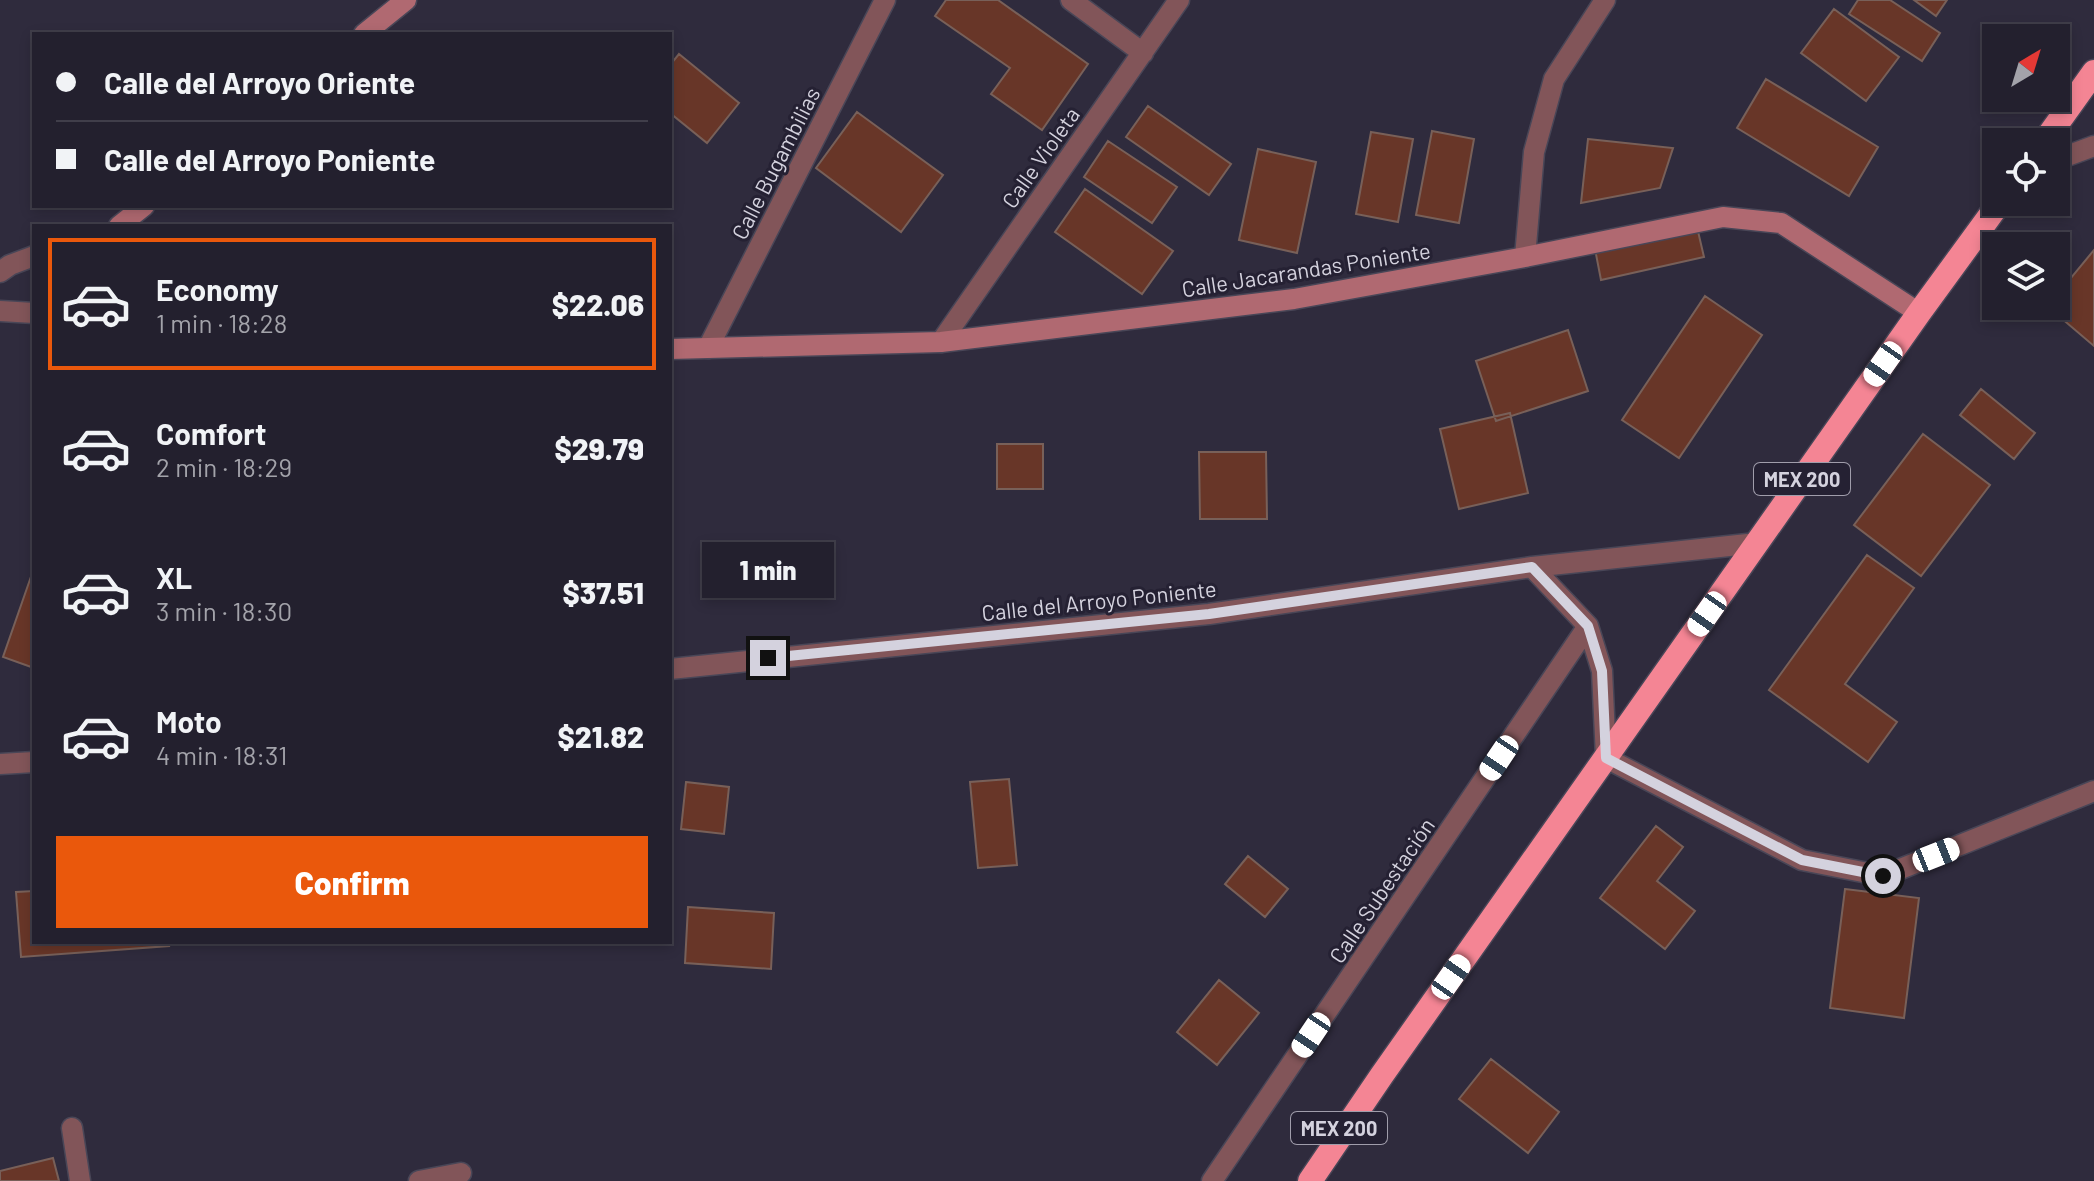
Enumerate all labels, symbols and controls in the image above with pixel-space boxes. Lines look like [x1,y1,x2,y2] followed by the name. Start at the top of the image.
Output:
[1982,24,2070,112] north arrow
[1982,24,2070,320] map controls
[104,64,415,100] text: Calle del Arroyo Oriente
[725,83,825,243] street label: Calle Bugambilias
[996,102,1084,212] street label: Calle Violeta
[1982,128,2070,216] button: locate
[104,141,435,177] text: Calle del Arroyo Poniente
[1982,232,2070,320] button: layers
[1180,236,1432,302] street label: Calle Jacarandas Poniente
[60,268,132,340] icon: car
[156,271,279,307] text: Economy
[552,286,644,322] text: $22.06
[156,307,287,338] text: 1 min · 18:28
[1859,337,1907,391] car
[60,412,132,484] icon: car
[156,415,266,451] text: Comfort
[555,430,644,466] text: $29.79
[156,451,292,482] text: 2 min · 18:29
[1754,463,1850,495] road number: MEX 200
[702,542,834,598] callout: 1 min
[739,554,797,585] text: 1 min
[60,556,132,628] icon: car
[156,559,192,595] text: XL
[562,574,644,610] text: $37.51
[980,575,1218,625] street label: Calle del Arroyo Poniente
[1683,587,1731,641] car
[156,595,292,626] text: 3 min · 18:30
[750,640,786,676] route end
[60,700,132,772] icon: car
[156,703,222,739] text: Moto
[558,718,644,754] text: $21.82
[1476,731,1522,785] car
[156,739,287,770] text: 4 min · 18:31
[1323,813,1439,967] street label: Calle Subestación
[1909,835,1963,875] car
[56,836,648,928] button: Confirm
[1865,858,1901,894] route start
[1427,950,1475,1004] car
[1288,1008,1334,1062] car
[1291,1112,1387,1144] road number: MEX 200

